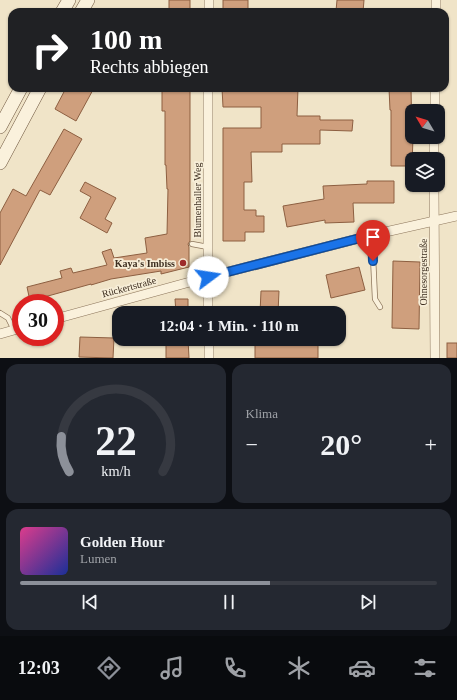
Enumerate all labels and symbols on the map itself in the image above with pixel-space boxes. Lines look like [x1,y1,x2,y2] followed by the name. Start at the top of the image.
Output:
[405,104,445,144] north arrow
[192,163,203,237] street label: Blumenhaller Weg
[356,220,390,261] pin
[418,238,429,306] street label: Ohnesorgestraße
[187,256,229,298] position arrow
[115,258,175,269] place label: Kaya's Imbiss
[178,258,188,268] marker: Kaya's Imbiss
[101,274,158,300] street label: Rückertstraße
[12,294,64,346] speed limit sign: 30

